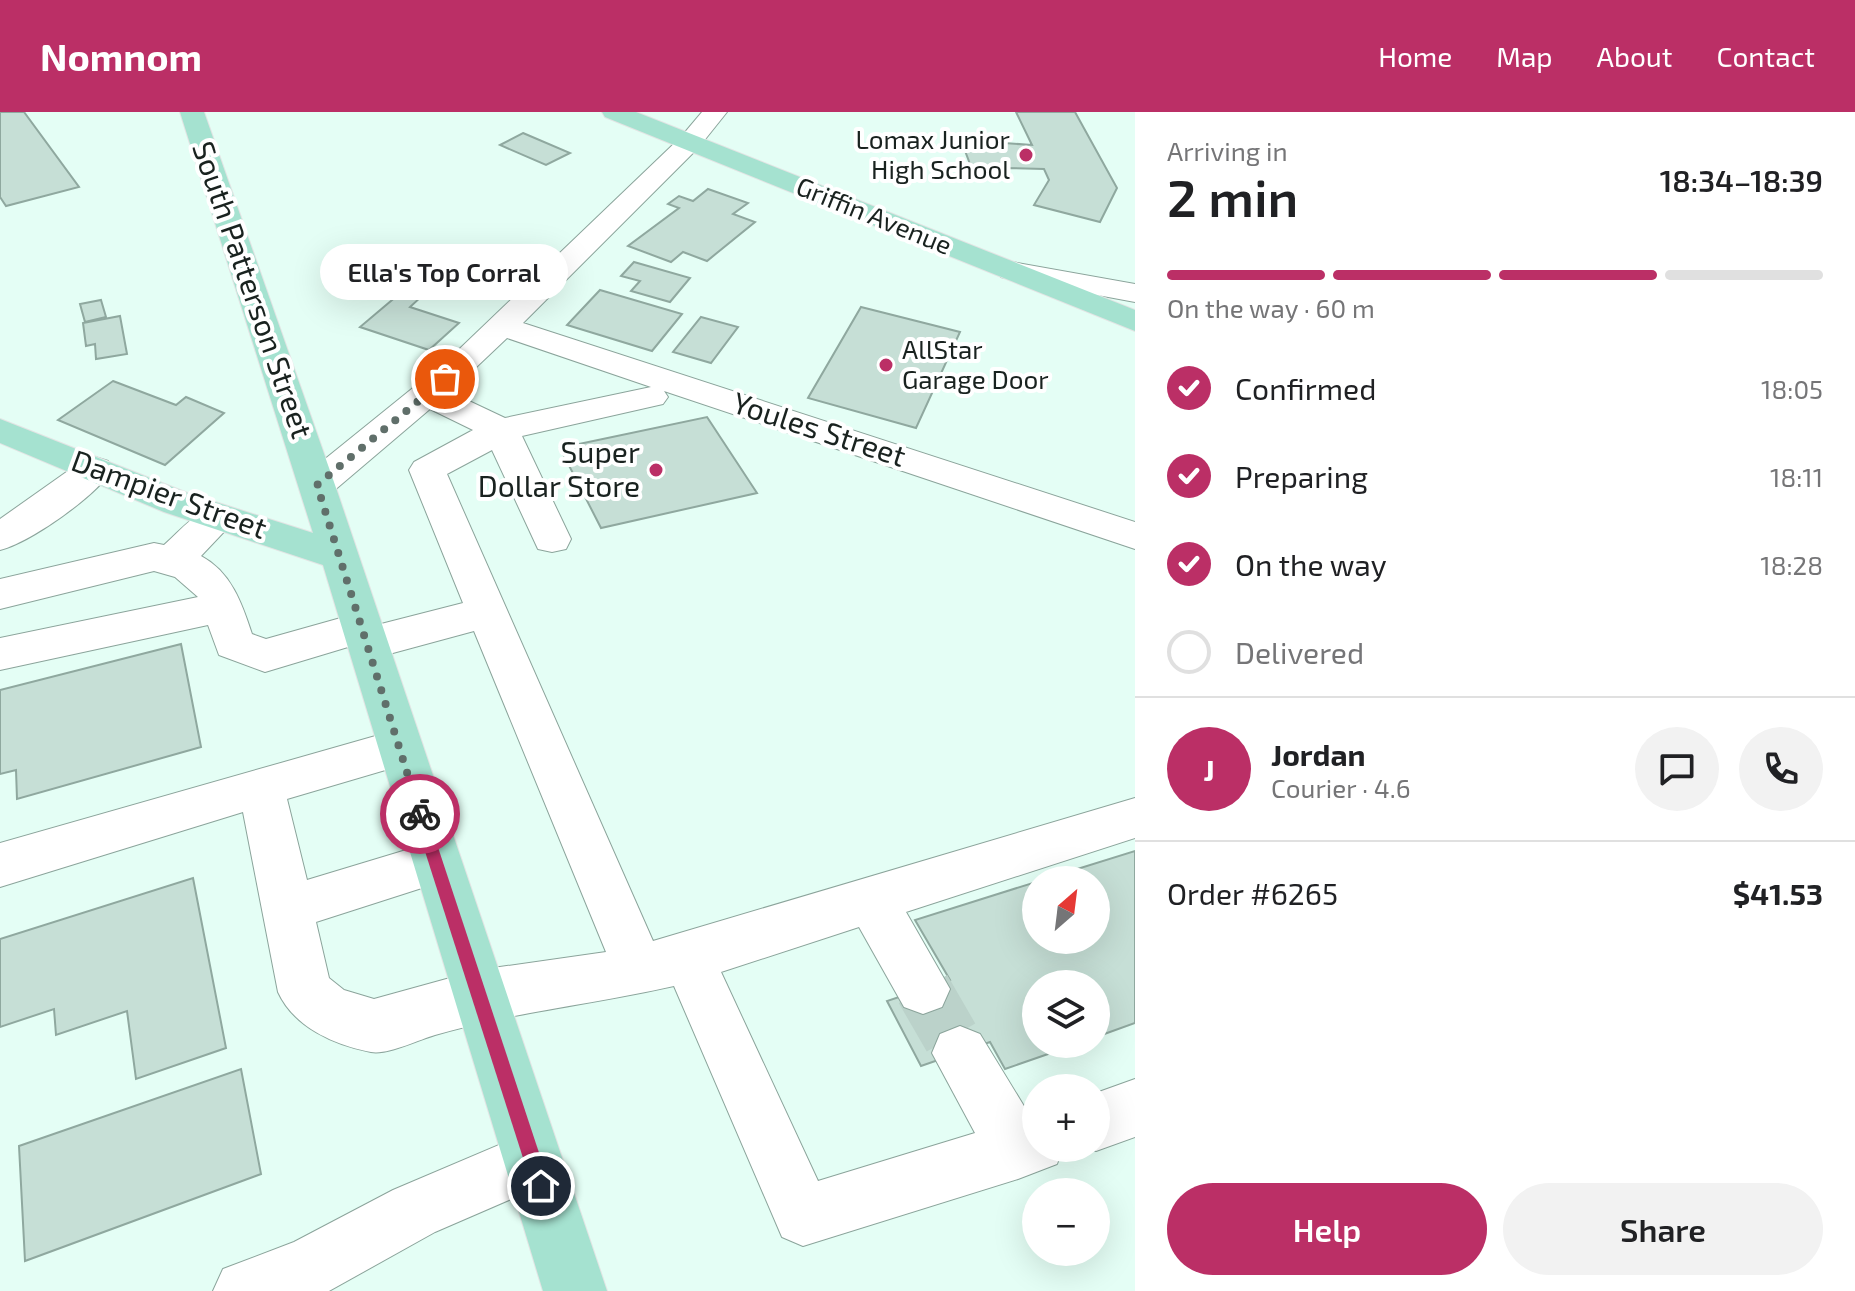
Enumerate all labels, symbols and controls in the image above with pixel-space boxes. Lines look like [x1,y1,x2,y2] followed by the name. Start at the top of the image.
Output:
[40,33,202,79] text: Nomnom
[1378,39,1452,73] text: Home
[1496,39,1553,73] text: Map
[1597,39,1672,73] text: About
[1716,39,1815,73] text: Contact
[855,123,1010,184] place label: Lomax Junior High School
[1167,135,1288,166] text: Arriving in
[186,136,322,442] street label: South Patterson Street
[1017,146,1035,164] marker: Lomax Junior High School
[1660,162,1823,198] text: 18:34–18:39
[1167,165,1298,227] text: 2 min
[792,169,957,260] street label: Griffin Avenue
[321,243,569,299] callout: Ella's Top Corral
[348,256,540,287] text: Ella's Top Corral
[1167,292,1375,323] text: On the way · 60 m
[902,333,1049,394] place label: AllStar Garage Door
[411,345,479,413] pin
[877,356,895,374] marker: AllStar Garage Door
[423,357,467,401] icon: bag
[1167,366,1211,410] icon: check
[1235,370,1376,406] text: Confirmed
[1761,373,1823,404] text: 18:05
[729,383,911,473] street label: Youles Street
[478,433,640,503] place label: Super Dollar Store
[67,441,272,545] street label: Dampier Street
[1167,454,1211,498] icon: check
[1235,458,1368,494] text: Preparing
[647,461,665,479] marker: Super Dollar Store
[1770,461,1823,492] text: 18:11
[1167,542,1211,586] icon: check
[1235,546,1387,582] text: On the way
[1760,549,1823,580] text: 18:28
[1235,634,1364,670] text: Delivered
[1635,727,1719,811] button: chat
[1739,727,1823,811] button: phone
[1271,736,1366,772] text: Jordan
[1203,751,1215,787] text: J
[1271,772,1411,803] text: Courier · 4.6
[380,774,460,854] courier
[398,792,442,836] icon: bike
[1022,866,1110,954] north arrow
[1022,866,1110,1266] map controls
[1167,875,1338,911] text: Order #6265
[1733,875,1823,911] text: $41.53
[1022,970,1110,1058] button: layers
[1022,1074,1110,1162] button: +
[507,1152,575,1220] pin
[519,1164,563,1208] icon: home
[1022,1178,1110,1266] button: −
[1167,1183,1487,1275] button: Help
[1503,1183,1823,1275] button: Share

